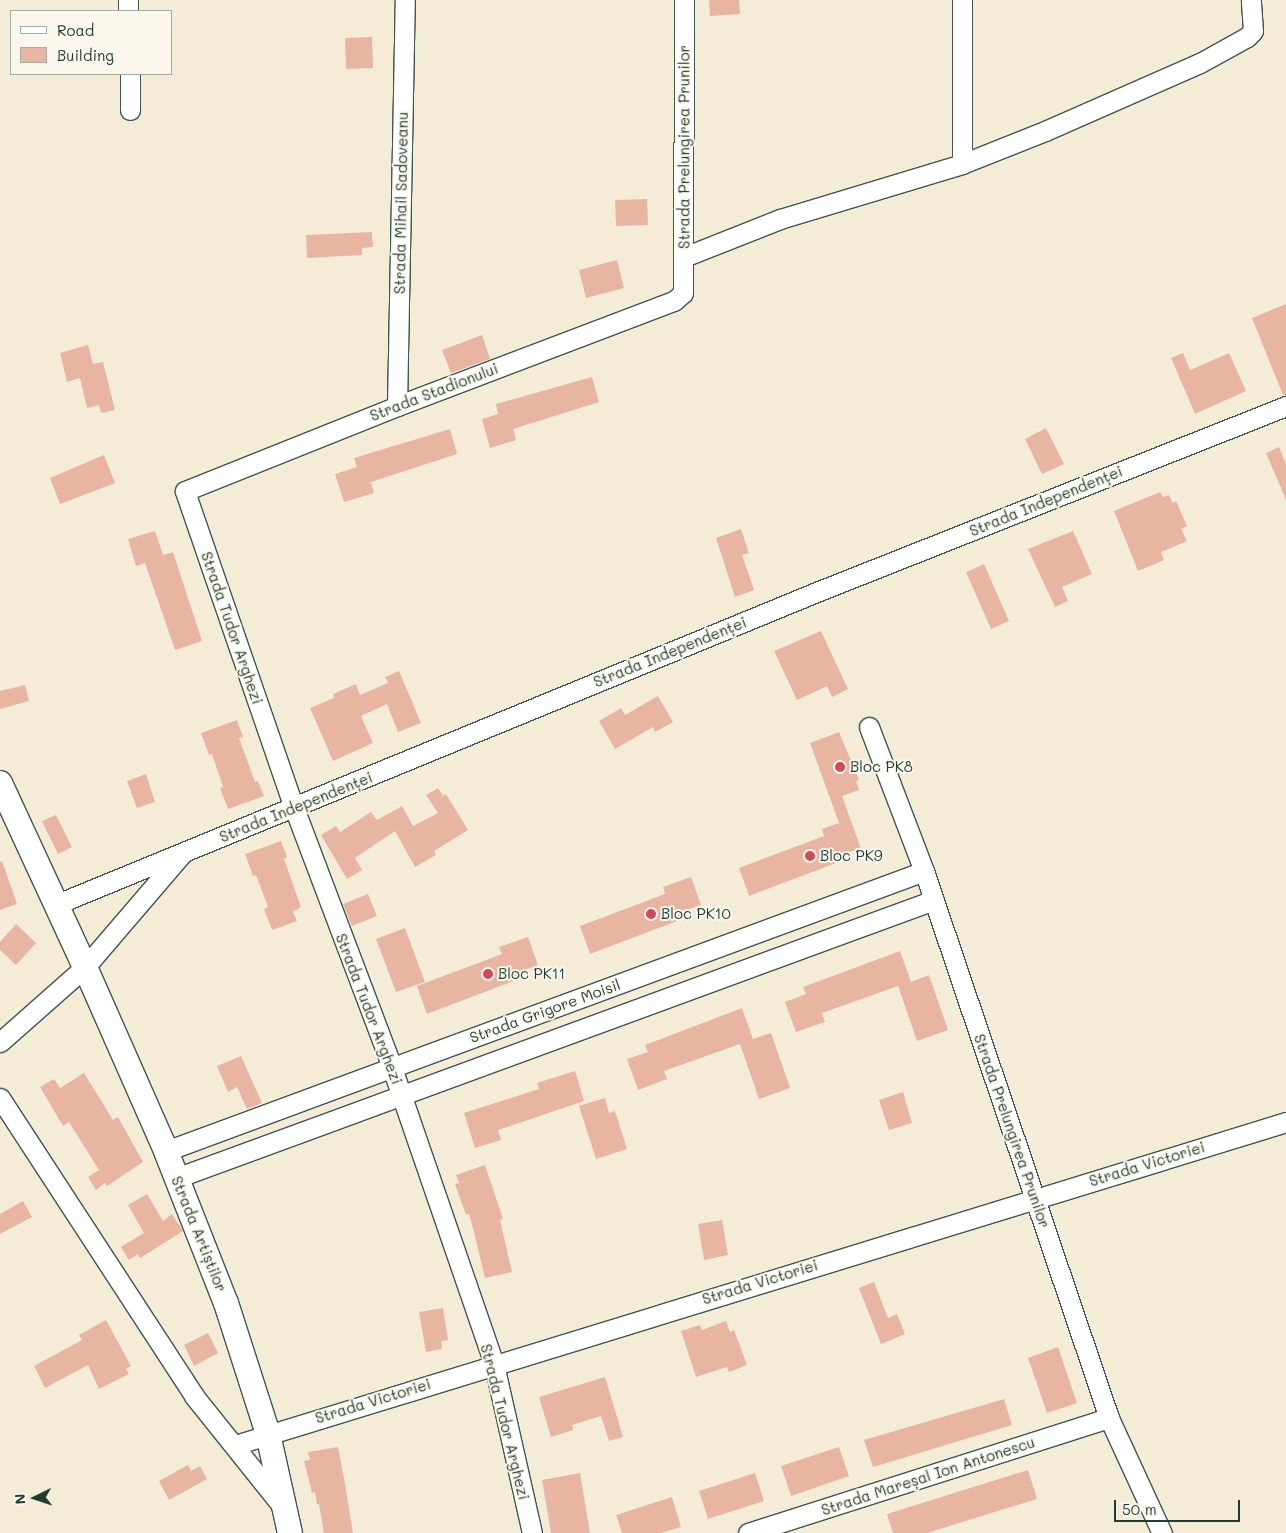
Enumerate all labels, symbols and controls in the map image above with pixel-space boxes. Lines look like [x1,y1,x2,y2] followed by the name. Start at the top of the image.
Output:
[10,10,172,75] legend
[57,20,94,40] text: Road
[57,45,114,65] text: Building
[675,45,693,249] street label: Strada Prelungirea Prunilor
[390,112,412,294] street label: Strada Mihail Sadoveanu
[367,359,501,425] street label: Strada Stadionului
[967,462,1125,540] street label: Strada Independenței
[197,549,267,707] street label: Strada Tudor Arghezi
[591,613,749,691] street label: Strada Independenței
[850,758,913,776] place label: Bloc PK8
[834,761,846,773] marker: Bloc PK8
[217,768,375,846] street label: Strada Independenței
[820,847,883,865] place label: Bloc PK9
[804,850,816,862] marker: Bloc PK9
[661,905,731,923] place label: Bloc PK10
[645,908,657,920] marker: Bloc PK10
[332,931,406,1087] street label: Strada Tudor Arghezi
[498,965,565,983] place label: Bloc PK11
[482,968,494,980] marker: Bloc PK11
[467,975,623,1047] street label: Strada Grigore Moisil
[970,1032,1054,1230] street label: Strada Prelungirea Prunilor
[1087,1138,1207,1190] street label: Strada Victoriei
[168,1173,230,1295] street label: Strada Artiștilor
[700,1256,820,1308] street label: Strada Victoriei
[477,1342,533,1502] street label: Strada Tudor Arghezi
[313,1375,433,1427] street label: Strada Victoriei
[819,1433,1037,1519] street label: Strada Mareșal Ion Antonescu
[10,1473,60,1523] north arrow
[1116,1490,1242,1522] scale bar
[10,1493,29,1505] text: N
[1122,1499,1157,1519] text: 50 m

